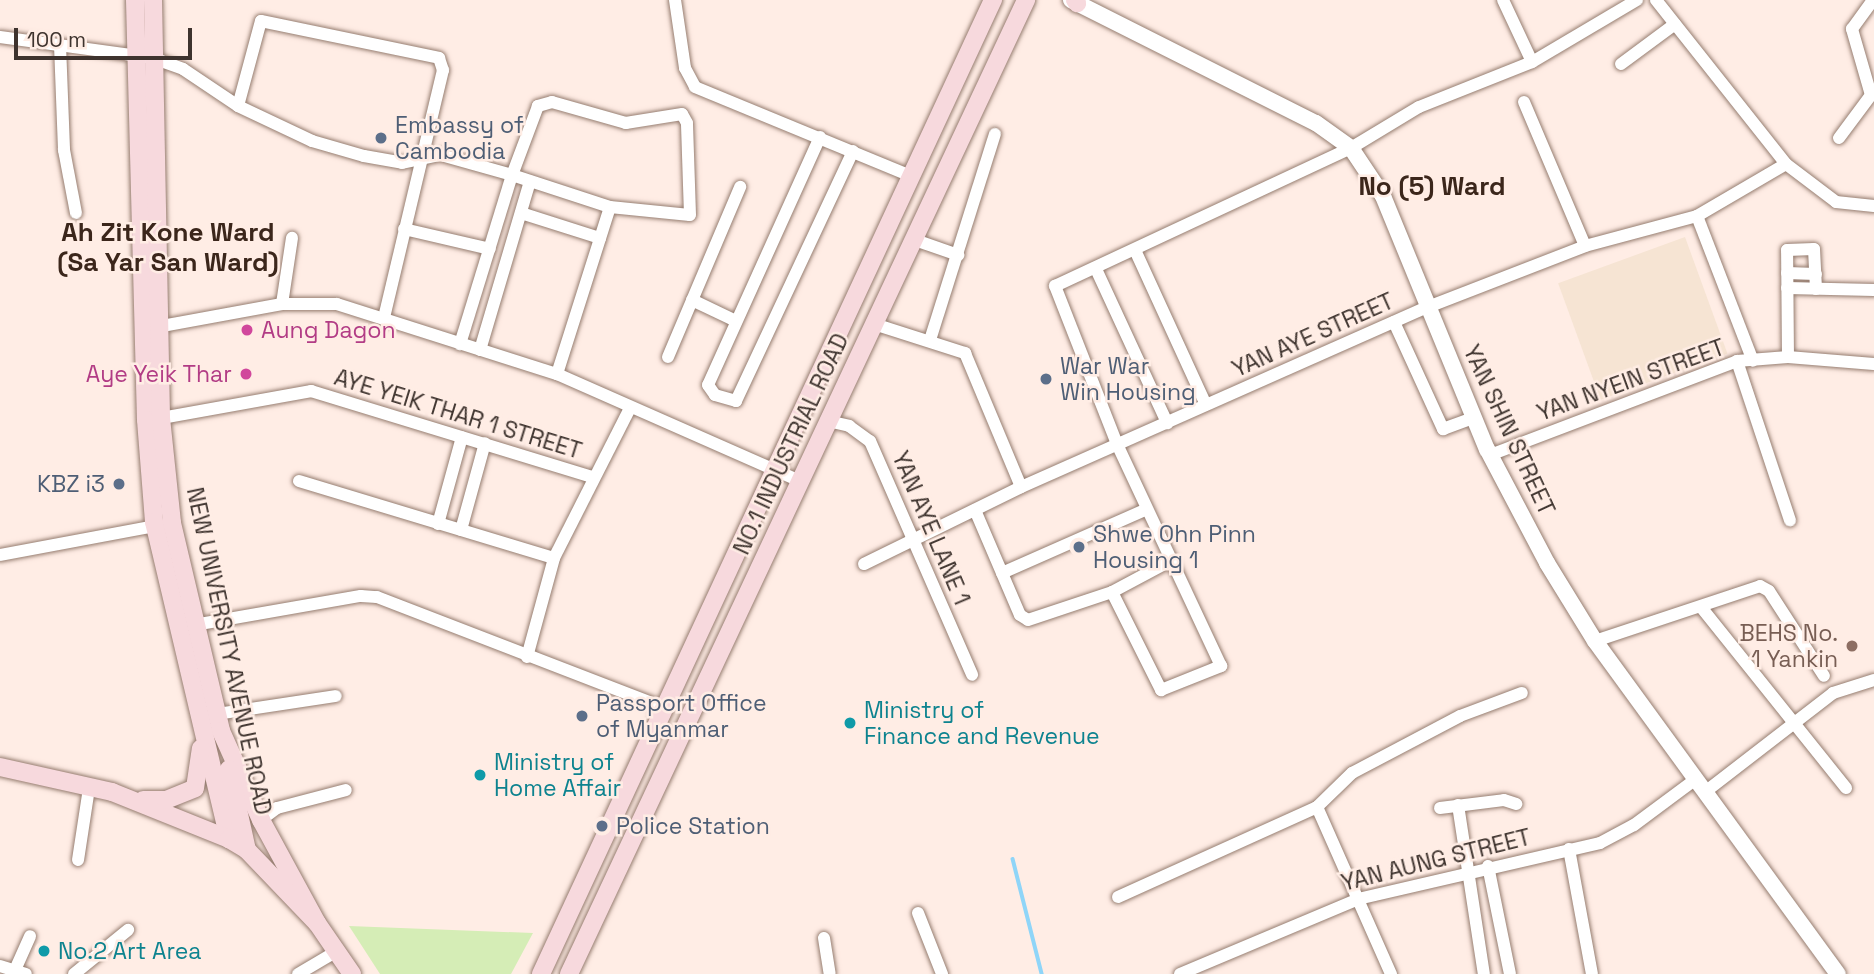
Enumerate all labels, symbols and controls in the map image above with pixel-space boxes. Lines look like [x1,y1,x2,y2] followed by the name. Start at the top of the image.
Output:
[18,14,196,58] scale bar
[27,26,86,53] text: 100 m
[395,111,524,165] place label: Embassy of Cambodia
[373,130,389,146] marker: Embassy of Cambodia
[1358,171,1506,203] district label: No (5) Ward
[57,217,279,278] district label: Ah Zit Kone Ward (Sa Yar San Ward)
[1228,287,1398,383] street label: YAN AYE STREET
[261,316,396,344] place label: Aung Dagon
[239,322,255,338] marker: Aung Dagon
[727,329,855,559] street label: NO.1 INDUSTRIAL ROAD
[1533,333,1729,427] street label: YAN NYEIN STREET
[1457,340,1561,520] street label: YAN SHIN STREET
[1060,352,1196,406] place label: War War Win Housing
[85,360,232,388] place label: Aye Yeik Thar
[331,363,585,465] street label: AYE YEIK THAR 1 STREET
[238,366,254,382] marker: Aye Yeik Thar
[1038,371,1054,387] marker: War War Win Housing
[886,447,976,609] street label: YAN AYE LANE 1
[37,470,105,498] place label: KBZ i3
[111,476,127,492] marker: KBZ i3
[181,484,277,818] street label: NEW UNIVERSITY AVENUE ROAD
[1093,520,1256,574] place label: Shwe Ohn Pinn Housing 1
[1071,539,1087,555] marker: Shwe Ohn Pinn Housing 1
[1740,619,1838,673] place label: BEHS No. 1 Yankin
[1844,638,1860,654] marker: BEHS No. 1 Yankin
[596,689,767,743] place label: Passport Office of Myanmar
[864,696,1100,750] place label: Ministry of Finance and Revenue
[574,708,590,724] marker: Passport Office of Myanmar
[842,715,858,731] marker: Ministry of Finance and Revenue
[494,748,622,802] place label: Ministry of Home Affair
[472,767,488,783] marker: Ministry of Home Affair
[616,812,770,840] place label: Police Station
[594,818,610,834] marker: Police Station
[1338,823,1534,897] street label: YAN AUNG STREET
[58,937,202,965] place label: No.2 Art Area
[36,943,52,959] marker: No.2 Art Area

